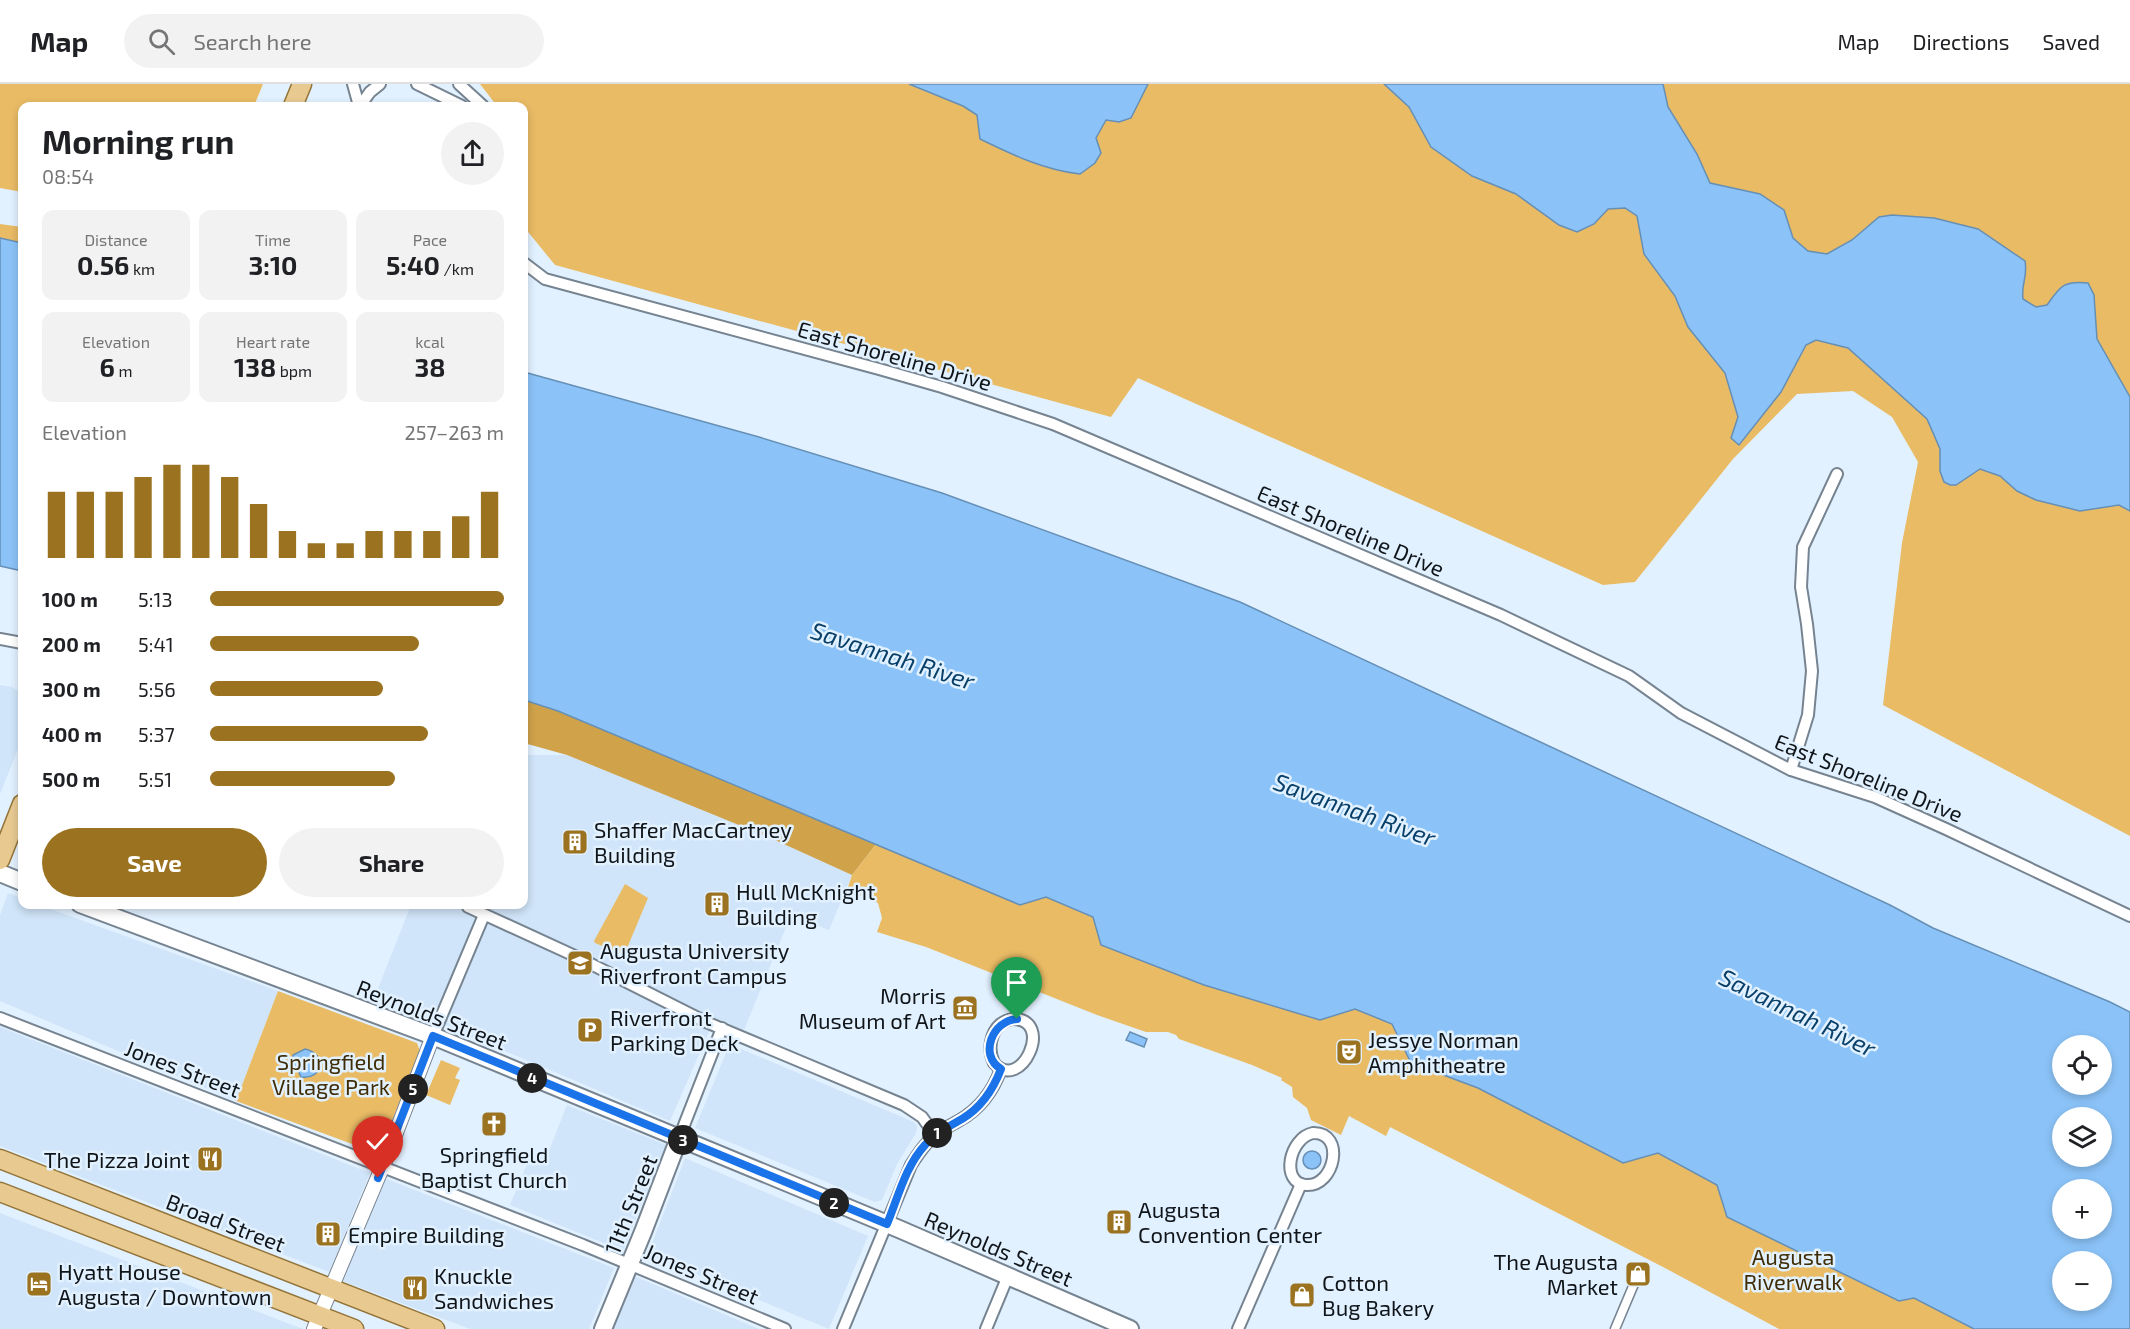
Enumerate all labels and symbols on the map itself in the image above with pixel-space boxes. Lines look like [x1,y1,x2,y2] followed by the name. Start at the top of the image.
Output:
[795,315,995,395] street label: East Shoreline Drive
[1254,479,1448,581] street label: East Shoreline Drive
[808,615,979,695] water label: Savannah River
[1771,727,1967,827] street label: East Shoreline Drive
[1270,766,1440,852] water label: Savannah River
[594,816,792,867] place label: Shaffer MacCartney Building
[560,827,590,857] building icon: Shaffer MacCartney Building
[736,878,875,929] place label: Hull McKnight Building
[702,889,732,919] building icon: Hull McKnight Building
[600,937,790,988] place label: Augusta University Riverfront Campus
[565,948,595,978] school or university icon: Augusta University Riverfront Campus
[991,957,1042,1019] pin
[1715,962,1881,1063] water label: Savannah River
[353,973,511,1055] street label: Reynolds Street
[799,982,946,1033] place label: Morris Museum of Art
[950,993,980,1023] museum icon: Morris Museum of Art
[610,1004,739,1055] place label: Riverfront Parking Deck
[575,1015,605,1045] parking icon: Riverfront Parking Deck
[1368,1026,1519,1077] place label: Jessye Norman Amphitheatre
[121,1034,245,1102] street label: Jones Street
[1334,1037,1364,1067] theatre icon: Jessye Norman Amphitheatre
[272,1048,390,1099] park label: Springfield Village Park
[517,1063,547,1093] pin: 4
[398,1074,428,1104] pin: 5
[479,1109,509,1139] church icon: Springfield Baptist Church
[352,1116,403,1178] pin
[922,1118,952,1148] pin: 1
[668,1125,698,1155] pin: 3
[421,1141,567,1192] place label: Springfield Baptist Church
[195,1144,225,1174] restaurant icon: The Pizza Joint
[44,1146,190,1172] place label: The Pizza Joint
[598,1151,662,1257] street label: 11th Street
[163,1187,289,1257] street label: Broad Street
[819,1188,849,1218] pin: 2
[1138,1196,1322,1247] place label: Augusta Convention Center
[921,1205,1077,1291] street label: Reynolds Street
[1104,1207,1134,1237] building icon: Augusta Convention Center
[313,1219,343,1249] building icon: Empire Building
[348,1221,504,1247] place label: Empire Building
[641,1237,763,1309] street label: Jones Street
[1743,1243,1843,1294] park label: Augusta Riverwalk
[1494,1248,1618,1299] place label: The Augusta Market
[58,1258,272,1309] place label: Hyatt House Augusta / Downtown
[1623,1259,1653,1289] shop icon: The Augusta Market
[434,1262,554,1313] place label: Knuckle Sandwiches
[24,1269,54,1299] hotel icon: Hyatt House Augusta / Downtown
[1322,1269,1435,1320] place label: Cotton Bug Bakery
[400,1273,430,1303] restaurant icon: Knuckle Sandwiches
[1287,1280,1317,1310] shop icon: Cotton Bug Bakery

